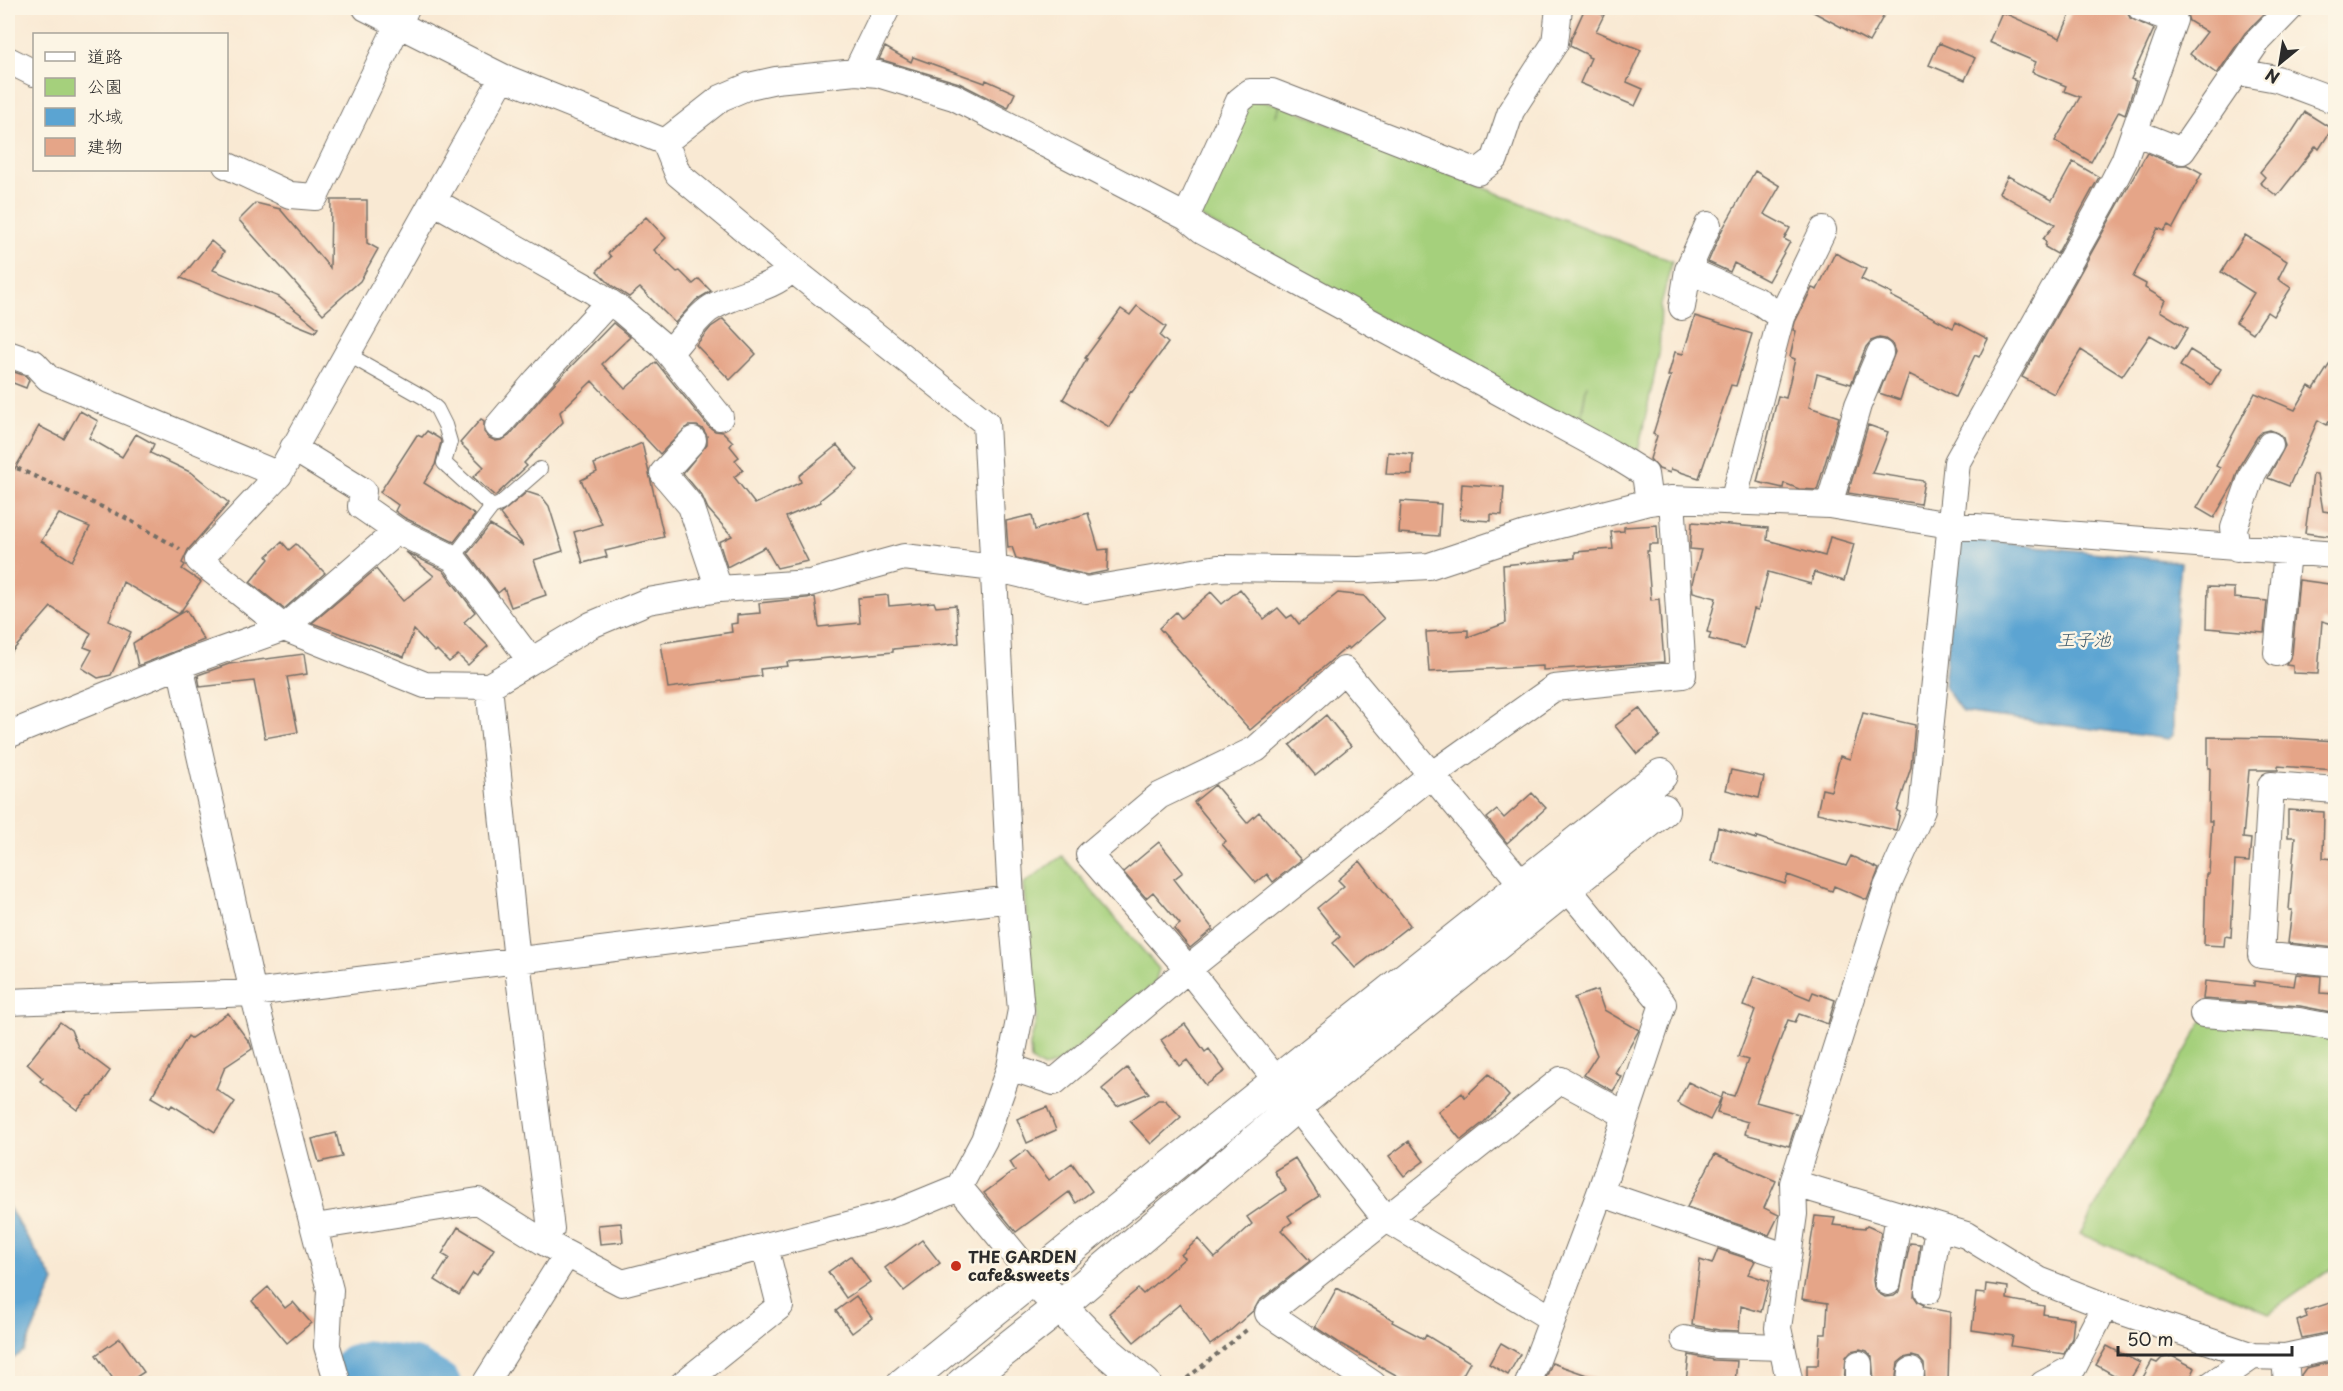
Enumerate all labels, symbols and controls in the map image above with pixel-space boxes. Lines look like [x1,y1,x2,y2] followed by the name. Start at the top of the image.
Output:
[33,33,228,171] legend
[2250,33,2310,93] north arrow
[87,42,123,69] text: 道路
[2261,63,2283,90] text: N
[87,72,123,99] text: 公園
[87,102,123,129] text: 水域
[87,132,123,159] text: 建物
[2057,625,2112,652] water label: 王子池
[968,1244,1077,1286] place label: THE GARDEN cafe&sweets
[949,1259,963,1273] marker: THE GARDEN cafe&sweets
[2118,1319,2292,1357] scale bar
[2127,1325,2174,1352] text: 50 m

